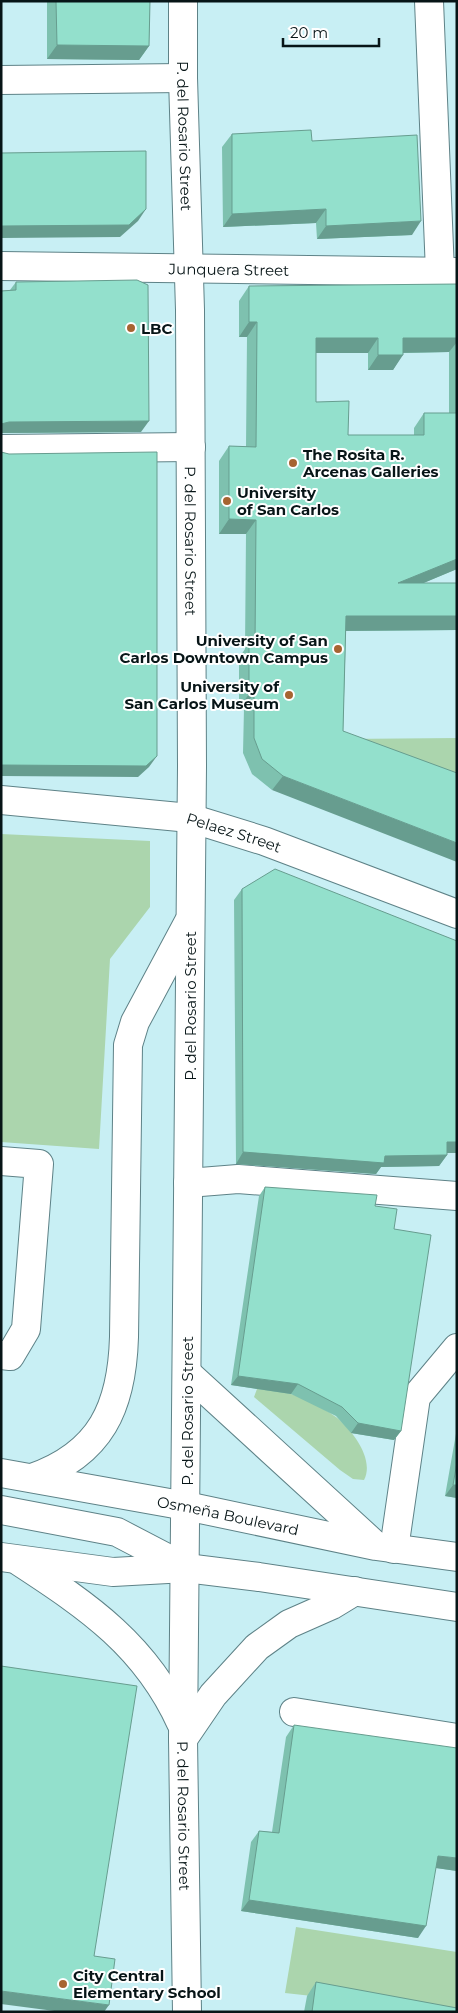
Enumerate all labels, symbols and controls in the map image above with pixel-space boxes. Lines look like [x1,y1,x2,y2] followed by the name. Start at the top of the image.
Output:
[283,15,379,47] scale bar
[290,23,328,42] text: 20 m
[174,61,197,211] street label: P. del Rosario Street
[168,259,289,279] street label: Junquera Street
[141,319,173,338] place label: LBC
[125,322,137,334] marker: LBC
[302,445,439,481] place label: The Rosita R. Arcenas Galleries
[287,457,299,469] marker: The Rosita R. Arcenas Galleries
[181,466,201,616] street label: P. del Rosario Street
[237,483,339,519] place label: University of San Carlos
[221,495,233,507] marker: University of San Carlos
[120,631,328,667] place label: University of San Carlos Downtown Campus
[332,643,344,655] marker: University of San Carlos Downtown Campus
[124,677,280,713] place label: University of San Carlos Museum
[283,689,295,701] marker: University of San Carlos Museum
[184,808,284,856] street label: Pelaez Street
[181,931,200,1081] street label: P. del Rosario Street
[178,1336,197,1486] street label: P. del Rosario Street
[156,1492,301,1539] street label: Osmeña Boulevard
[174,1741,195,1891] street label: P. del Rosario Street
[73,1966,221,2002] place label: City Central Elementary School
[57,1978,69,1990] marker: City Central Elementary School

